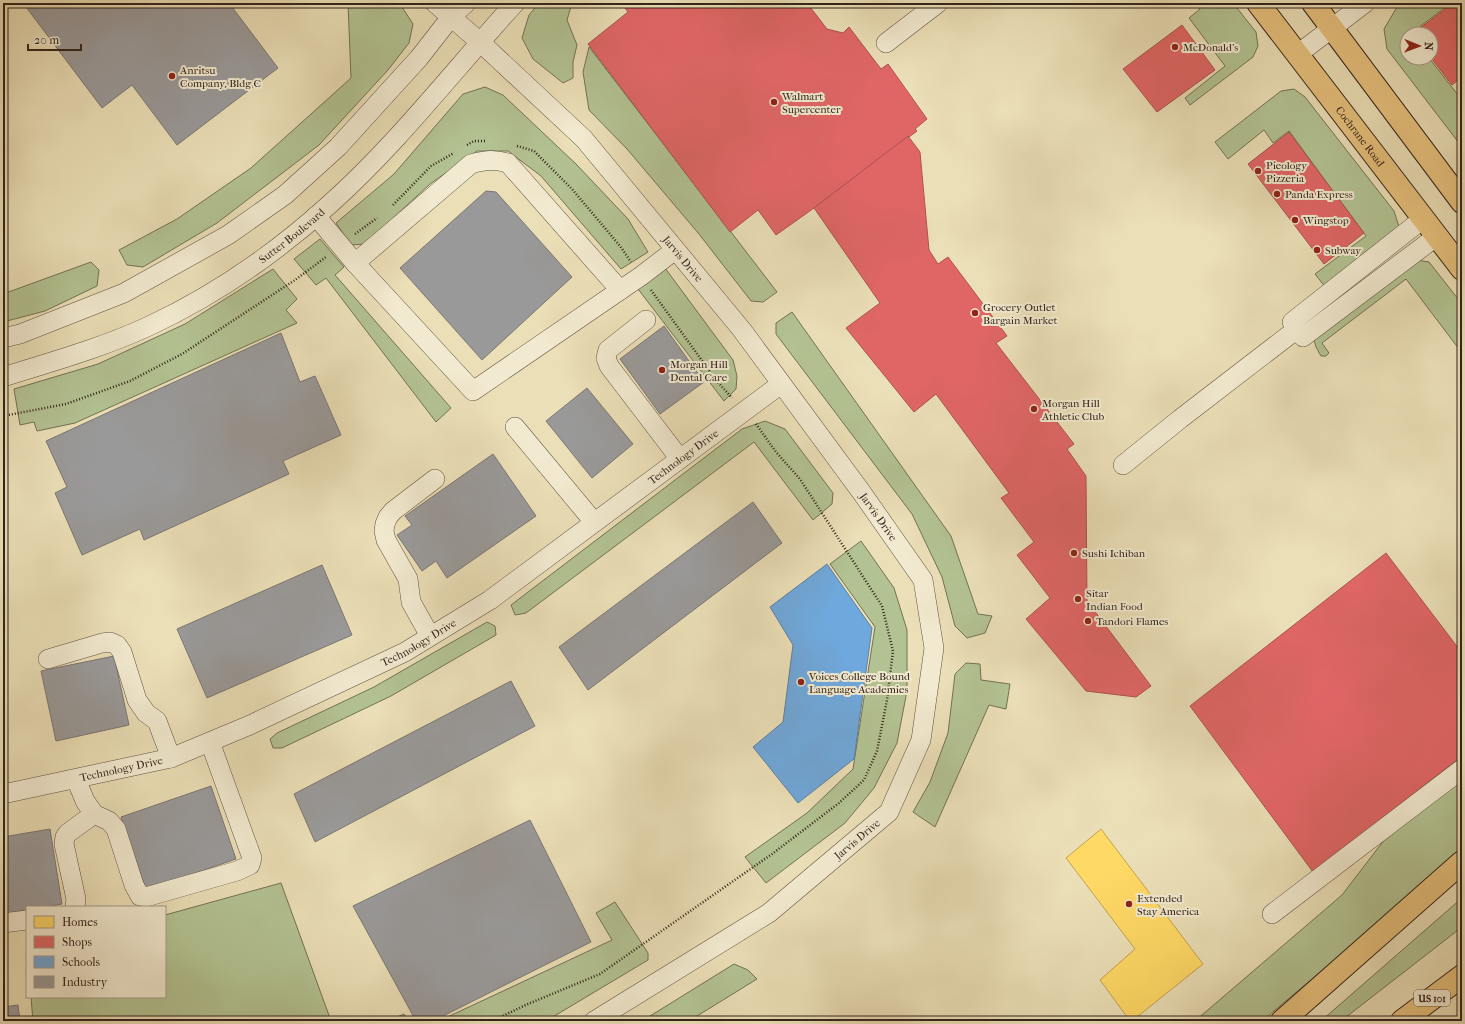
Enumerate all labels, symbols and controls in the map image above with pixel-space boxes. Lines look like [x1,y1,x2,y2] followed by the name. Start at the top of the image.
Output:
[28,26,81,52] scale bar
[1399,26,1439,66] north arrow
[34,33,59,47] text: 20 m
[1183,41,1238,54] place label: McDonald's
[1170,42,1180,52] marker: McDonald's
[1422,42,1435,51] text: N
[179,64,261,90] place label: Anritsu Company, Bldg C
[167,71,177,81] marker: Anritsu Company, Bldg C
[781,90,841,116] place label: Walmart Supercenter
[769,97,779,107] marker: Walmart Supercenter
[1333,104,1388,170] street label: Cochrane Road
[1266,159,1308,185] place label: Pieology Pizzeria
[1253,166,1263,176] marker: Pieology Pizzeria
[1285,188,1353,201] place label: Panda Express
[1272,189,1282,199] marker: Panda Express
[257,205,328,266] street label: Sutter Boulevard
[1302,214,1349,227] place label: Wingstop
[1290,215,1300,225] marker: Wingstop
[659,233,706,285] street label: Jarvis Drive
[1325,244,1362,257] place label: Subway
[1312,245,1322,255] marker: Subway
[983,301,1058,327] place label: Grocery Outlet Bargain Market
[970,308,980,318] marker: Grocery Outlet Bargain Market
[670,358,728,384] place label: Morgan Hill Dental Care
[657,365,667,375] marker: Morgan Hill Dental Care
[1041,397,1104,423] place label: Morgan Hill Athletic Club
[1029,404,1039,414] marker: Morgan Hill Athletic Club
[646,426,722,487] street label: Technology Drive
[856,490,900,544] street label: Jarvis Drive
[1082,547,1146,560] place label: Sushi Ichiban
[1069,548,1079,558] marker: Sushi Ichiban
[1086,587,1144,613] place label: Sitar Indian Food
[1073,594,1083,604] marker: Sitar Indian Food
[1096,615,1168,628] place label: Tandori Flames
[379,616,459,669] street label: Technology Drive
[1083,616,1093,626] marker: Tandori Flames
[808,670,911,696] place label: Voices College Bound Language Academies
[796,677,806,687] marker: Voices College Bound Language Academies
[79,754,165,784] street label: Technology Drive
[831,816,883,863] street label: Jarvis Drive
[1137,892,1200,918] place label: Extended Stay America
[1124,899,1134,909] marker: Extended Stay America
[26,906,166,998] legend
[62,915,98,929] text: Homes
[62,935,92,949] text: Shops
[62,955,101,969] text: Schools
[62,975,108,989] text: Industry
[1414,990,1450,1006] road number: US 101

